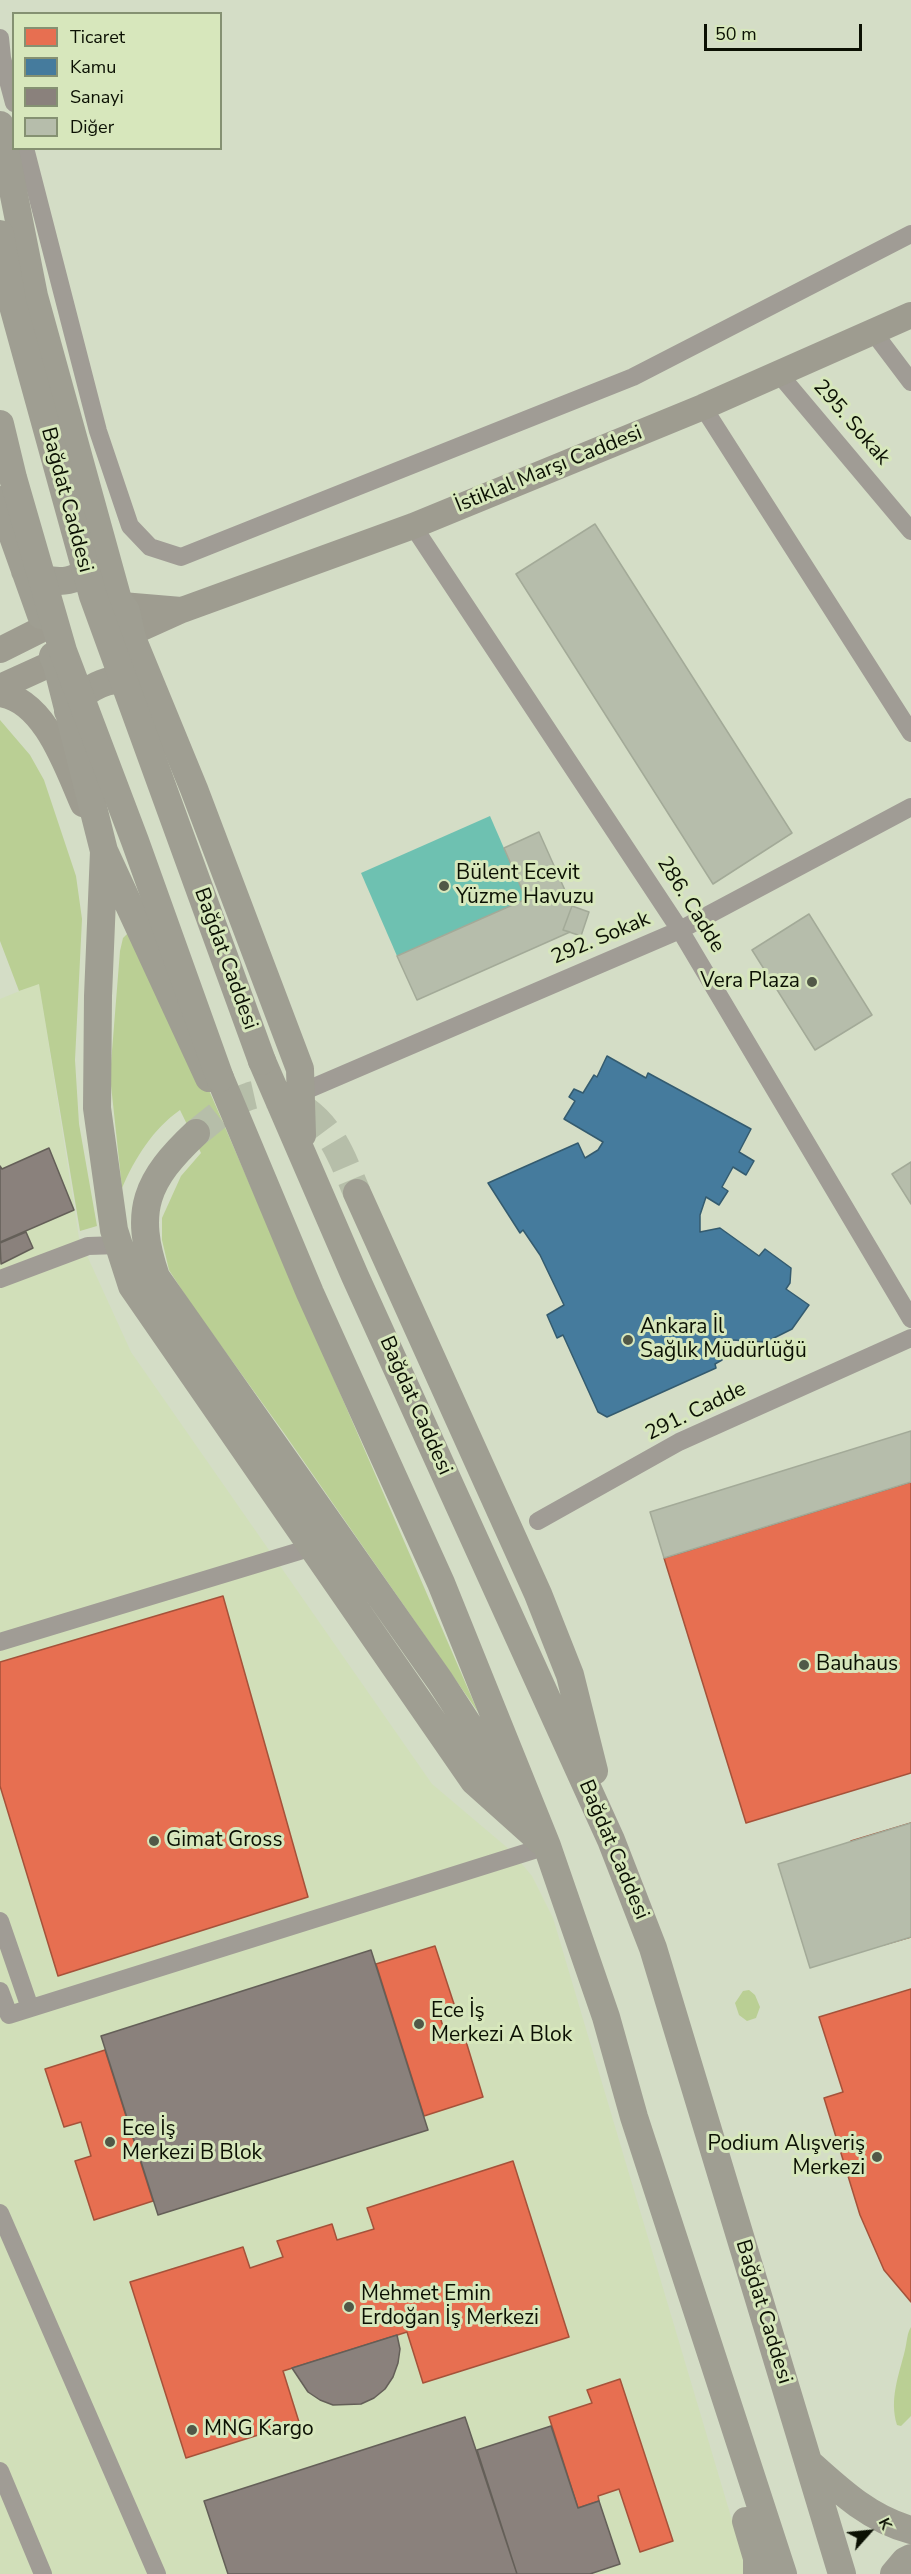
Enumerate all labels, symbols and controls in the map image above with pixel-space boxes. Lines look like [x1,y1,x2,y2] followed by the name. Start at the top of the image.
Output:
[12,12,222,150] legend
[707,12,864,50] scale bar
[715,22,757,46] text: 50 m
[70,25,125,49] text: Ticaret
[70,55,116,79] text: Kamu
[70,85,124,109] text: Sanayi
[70,115,114,139] text: Diğer
[807,375,895,471] street label: 295. Sokak
[452,421,646,519] street label: İstiklal Marşı Caddesi
[35,425,97,575] street label: Bağdat Caddesi
[651,852,729,958] street label: 286. Cadde
[456,861,594,911] place label: Bülent Ecevit Yüzme Havuzu
[437,879,451,893] marker: Bülent Ecevit Yüzme Havuzu
[188,885,262,1033] street label: Bağdat Caddesi
[548,907,654,971] street label: 292. Sokak
[700,969,800,995] place label: Vera Plaza
[805,975,819,989] marker: Vera Plaza
[640,1315,807,1365] place label: Ankara İl Sağlık Müdürlüğü
[373,1333,457,1479] street label: Bağdat Caddesi
[621,1333,635,1347] marker: Ankara İl Sağlık Müdürlüğü
[642,1377,750,1447] street label: 291. Cadde
[816,1652,898,1678] place label: Bauhaus
[797,1658,811,1672] marker: Bauhaus
[572,1776,654,1924] street label: Bağdat Caddesi
[166,1828,282,1854] place label: Gimat Gross
[147,1834,161,1848] marker: Gimat Gross
[431,1999,572,2049] place label: Ece İş Merkezi A Blok
[412,2017,426,2031] marker: Ece İş Merkezi A Blok
[122,2117,262,2167] place label: Ece İş Merkezi B Blok
[708,2132,865,2182] place label: Podium Alışveriş Merkezi
[103,2135,117,2149] marker: Ece İş Merkezi B Blok
[870,2150,884,2164] marker: Podium Alışveriş Merkezi
[729,2237,797,2387] street label: Bağdat Caddesi
[361,2282,539,2332] place label: Mehmet Emin Erdoğan İş Merkezi
[342,2300,356,2314] marker: Mehmet Emin Erdoğan İş Merkezi
[204,2417,314,2443] place label: MNG Kargo
[185,2423,199,2437] marker: MNG Kargo
[839,2502,899,2562] north arrow
[873,2514,897,2534] text: K

